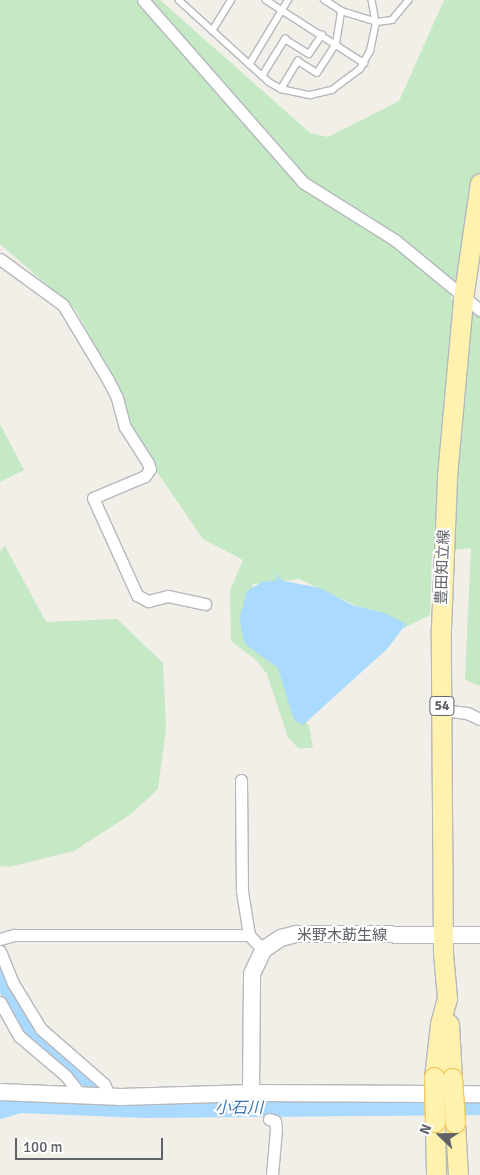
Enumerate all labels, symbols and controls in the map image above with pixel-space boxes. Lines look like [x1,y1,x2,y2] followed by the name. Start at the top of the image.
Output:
[433,529,453,605] street label: 豊田知立線
[428,694,456,718] road number: 54
[297,927,387,945] street label: 米野木莇生線
[215,1098,263,1118] water label: 小石川
[415,1110,465,1160] north arrow
[416,1121,435,1137] text: N
[18,1128,165,1160] scale bar
[23,1138,63,1156] text: 100 m

